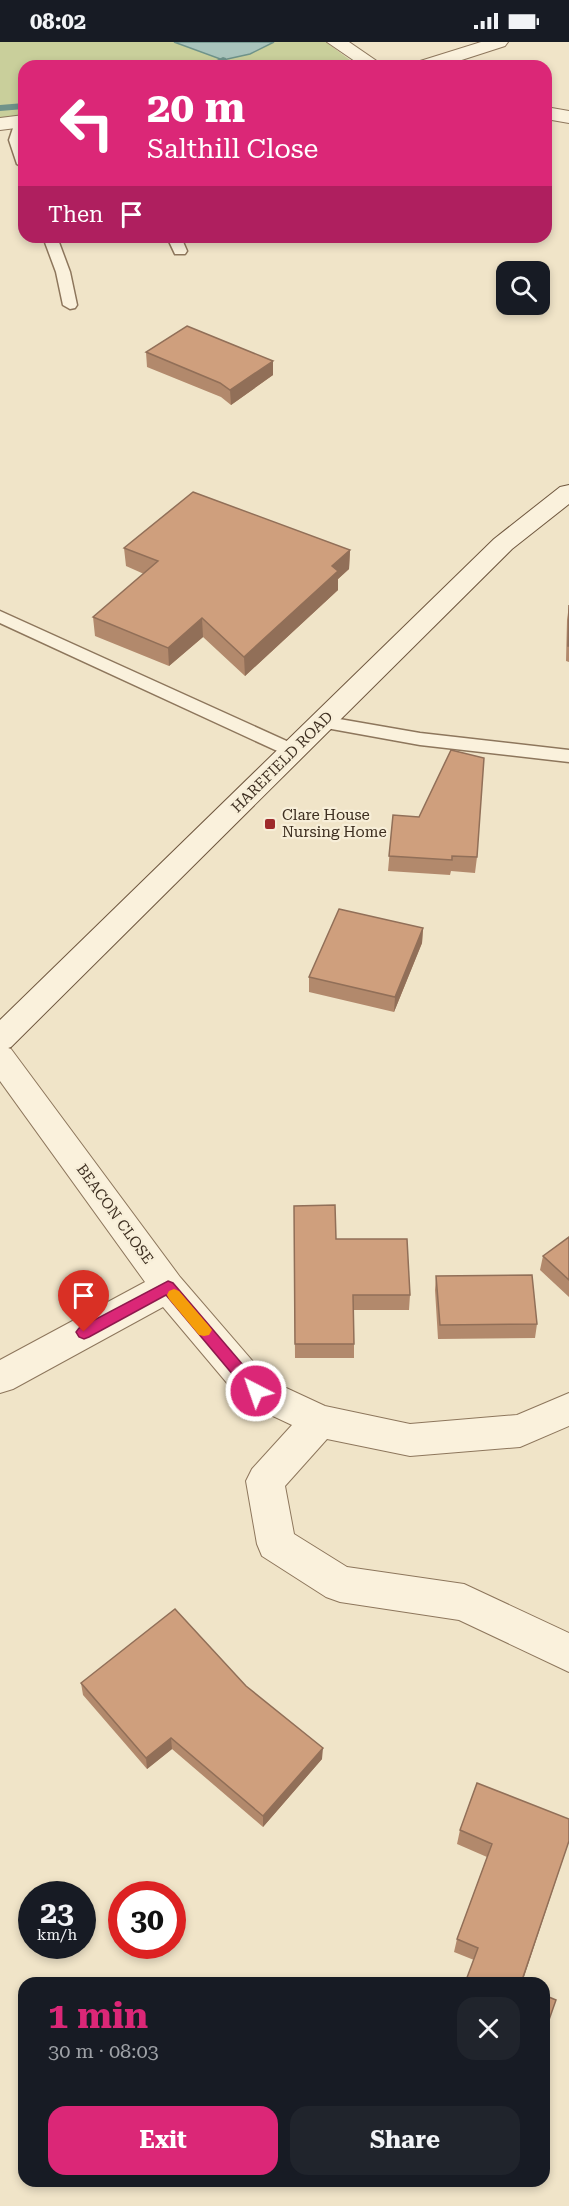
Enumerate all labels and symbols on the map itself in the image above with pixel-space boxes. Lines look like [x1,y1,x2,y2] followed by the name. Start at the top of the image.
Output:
[228,708,336,816] street label: HAREFIELD ROAD
[282,806,387,841] place label: Clare House Nursing Home
[263,817,277,831] marker: Clare House Nursing Home
[73,1161,157,1267] street label: BEACON CLOSE
[58,1270,109,1332] pin
[224,1359,288,1423] position arrow
[108,1881,186,1959] speed limit sign: 30

